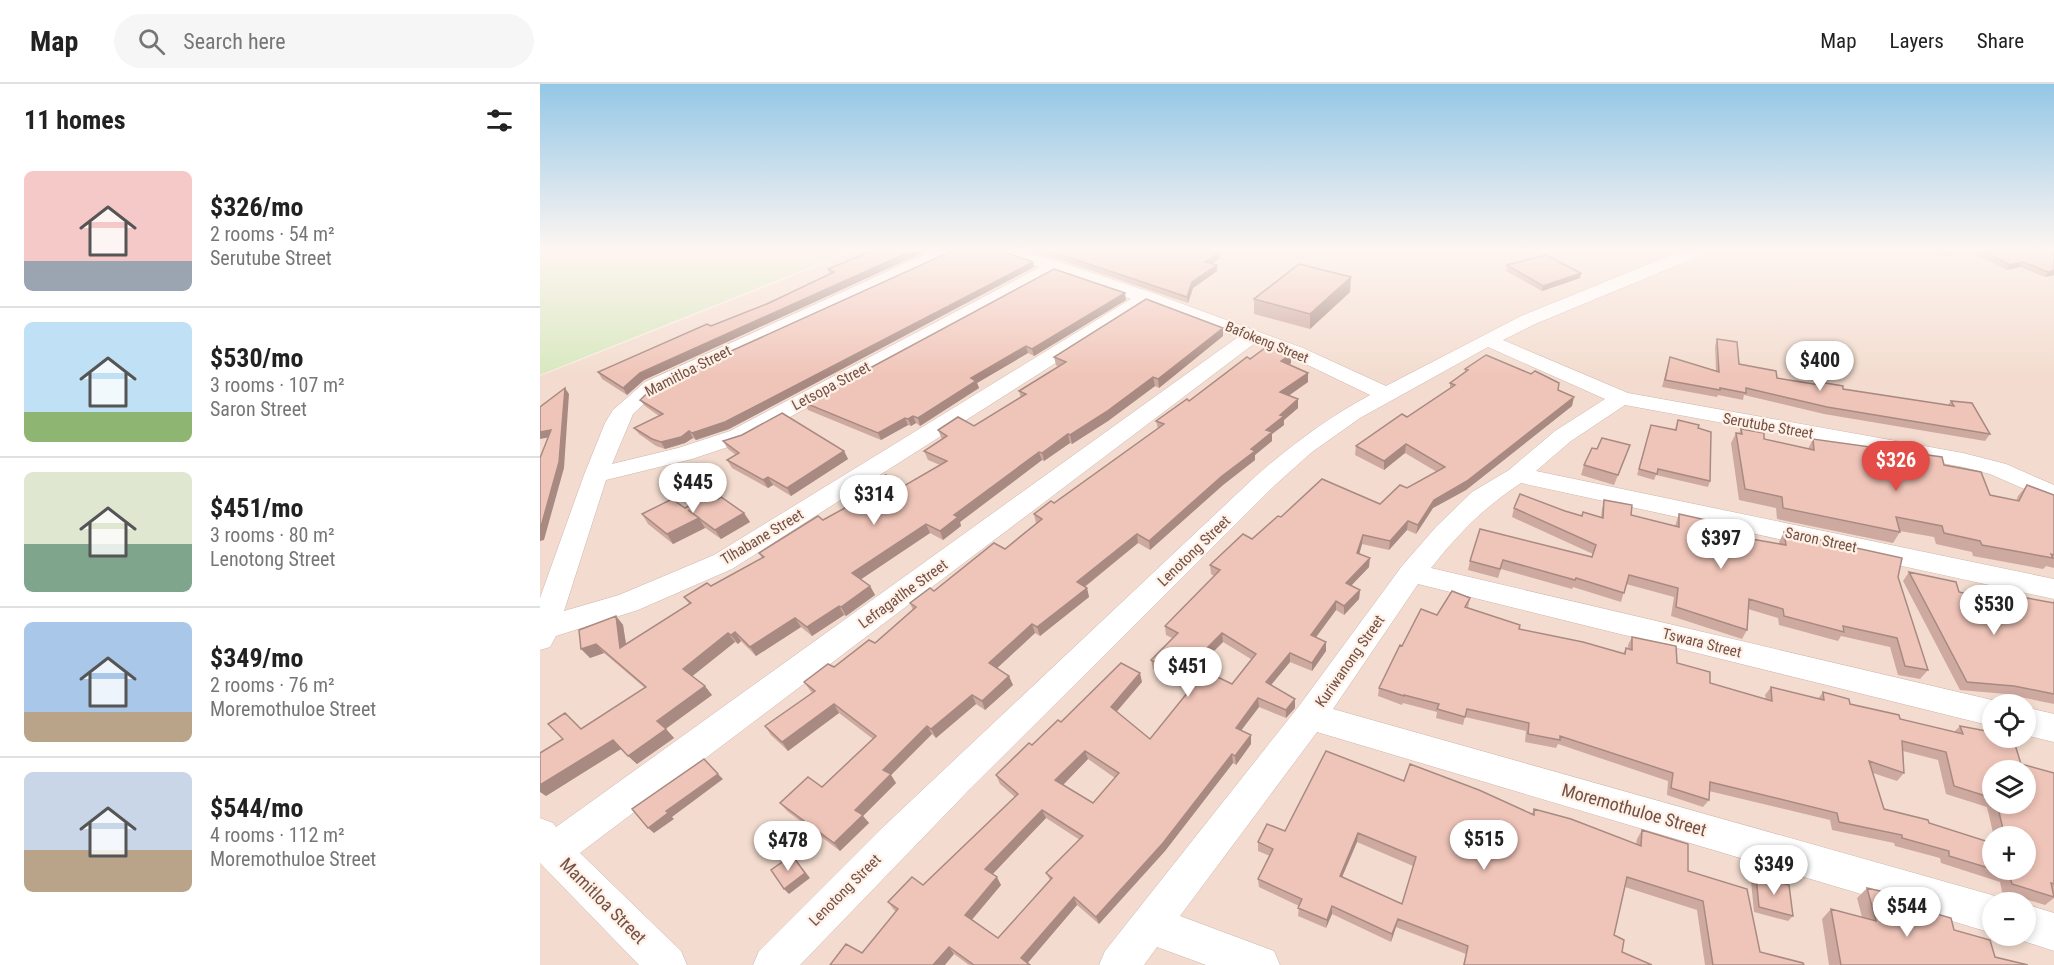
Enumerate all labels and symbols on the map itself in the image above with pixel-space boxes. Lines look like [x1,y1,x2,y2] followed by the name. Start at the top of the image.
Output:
[1223,318,1311,366] street label: Bafokeng Street
[1784,341,1856,392] pin: $400
[642,342,734,400] street label: Mamitloa Street
[789,358,873,414] street label: Letsopa Street
[1721,409,1815,443] street label: Serutube Street
[1860,441,1932,492] pin: $326
[657,463,729,514] pin: $445
[838,475,910,526] pin: $314
[717,505,807,569] street label: Tlhabane Street
[1154,512,1234,590] street label: Lenotong Street
[1685,519,1757,570] pin: $397
[1784,524,1858,556] street label: Saron Street
[855,556,951,632] street label: Lefragatlhe Street
[1958,585,2030,636] pin: $530
[1312,611,1388,711] street label: Kuriwanong Street
[1661,624,1743,662] street label: Tswara Street
[1152,647,1224,698] pin: $451
[1559,779,1709,840] street label: Moremothuloe Street
[1448,820,1520,871] pin: $515
[752,821,824,872] pin: $478
[1738,845,1810,896] pin: $349
[805,850,885,930] street label: Lenotong Street
[556,853,651,948] street label: Mamitloa Street
[1871,887,1943,938] pin: $544

